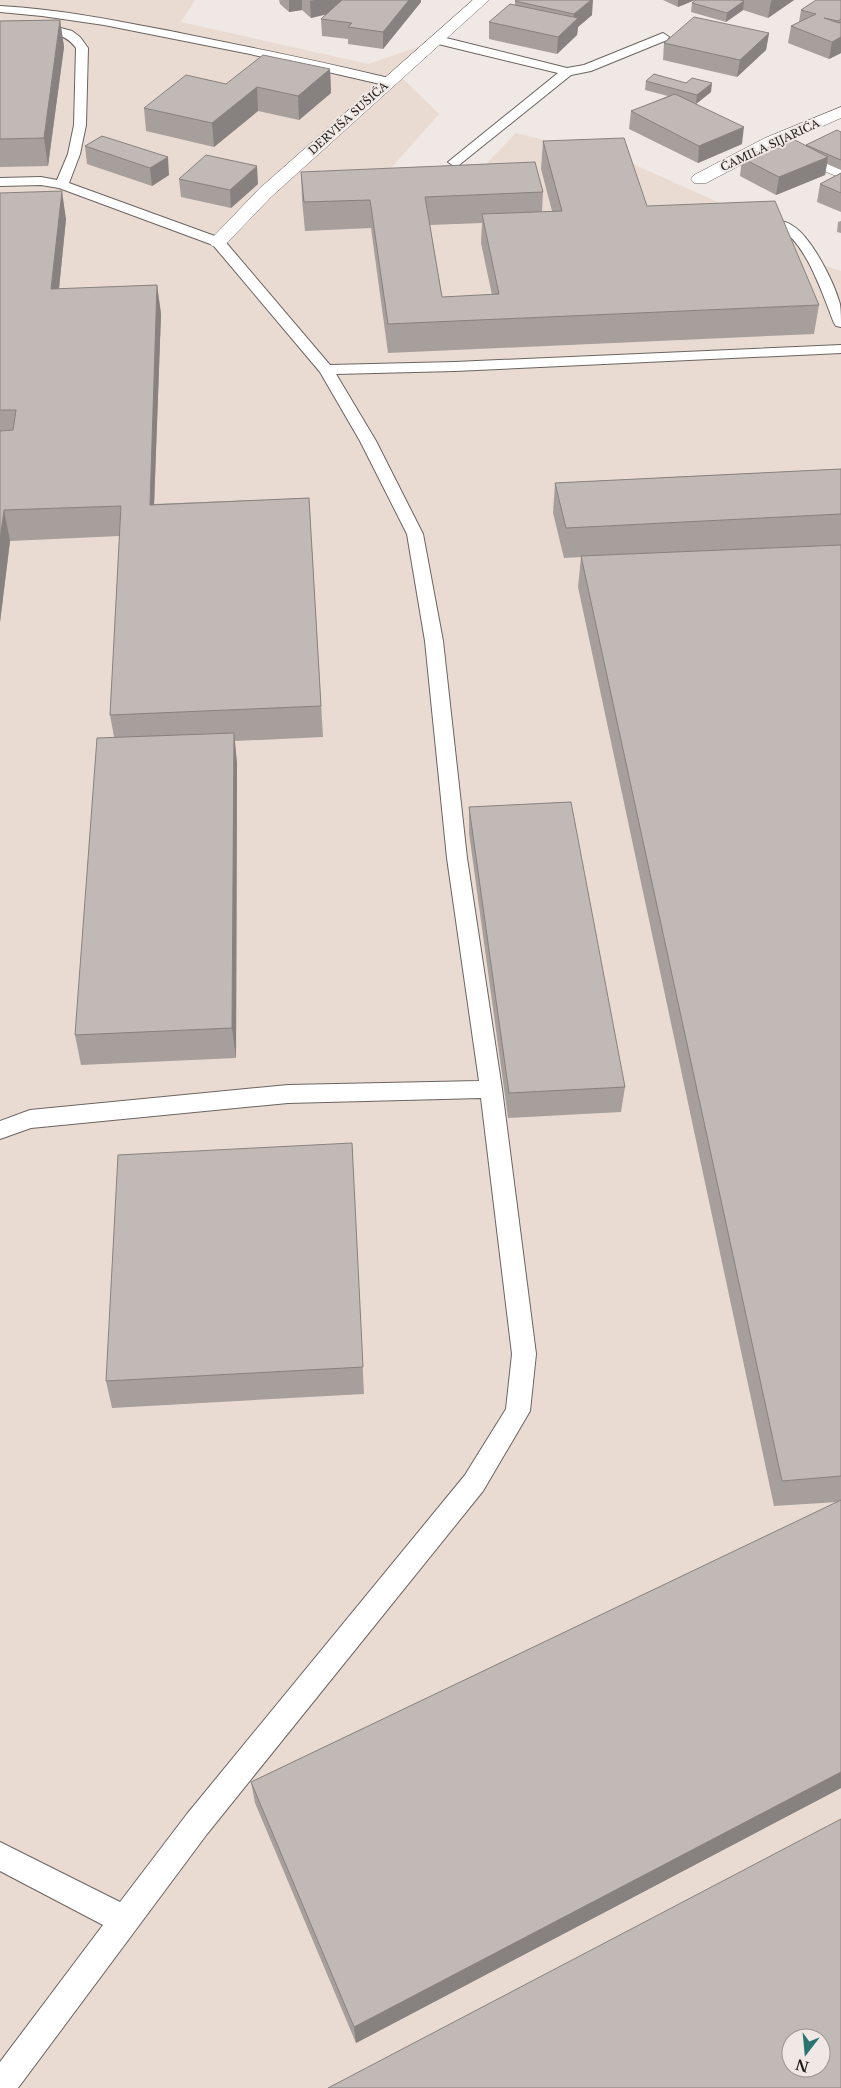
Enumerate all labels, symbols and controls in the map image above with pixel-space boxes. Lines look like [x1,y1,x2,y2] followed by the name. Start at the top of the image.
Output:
[305,78,391,157] street label: DERVIŠA SUŠIĆA
[718,116,822,174] street label: ĆAMILA SIJARIĆA
[781,2028,831,2078] north arrow
[794,2055,811,2076] text: N

